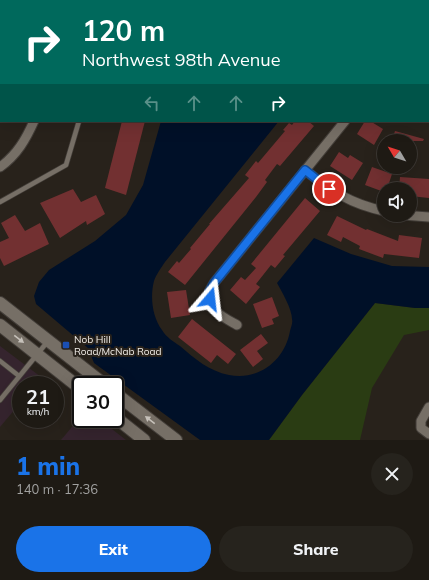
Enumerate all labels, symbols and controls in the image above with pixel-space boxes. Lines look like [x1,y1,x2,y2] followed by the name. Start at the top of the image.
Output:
[82,13,165,48] text: 120 m
[16,16,68,68] icon: right
[82,48,280,71] text: Northwest 98th Avenue
[141,92,163,114] icon: left
[183,92,205,114] icon: ahead
[225,92,247,114] icon: ahead
[267,92,289,114] icon: right
[377,134,417,174] north arrow
[377,134,417,222] map controls
[312,172,346,206] pin
[318,178,340,200] icon: arrive
[377,182,417,222] button: sound
[189,278,231,320] position arrow
[74,333,162,358] place label: Nob Hill Road/McNab Road
[13,335,24,344] one-way arrow
[61,340,71,350] marker: Nob Hill Road/McNab Road
[72,376,124,428] speed limit sign: 30
[26,384,50,409] text: 21
[27,405,49,418] text: km/h
[145,416,156,425] one-way arrow
[16,451,80,481] text: 1 min
[371,453,413,495] button: close
[16,481,98,497] text: 140 m · 17:36
[16,526,211,572] button: Exit
[219,526,413,572] button: Share

